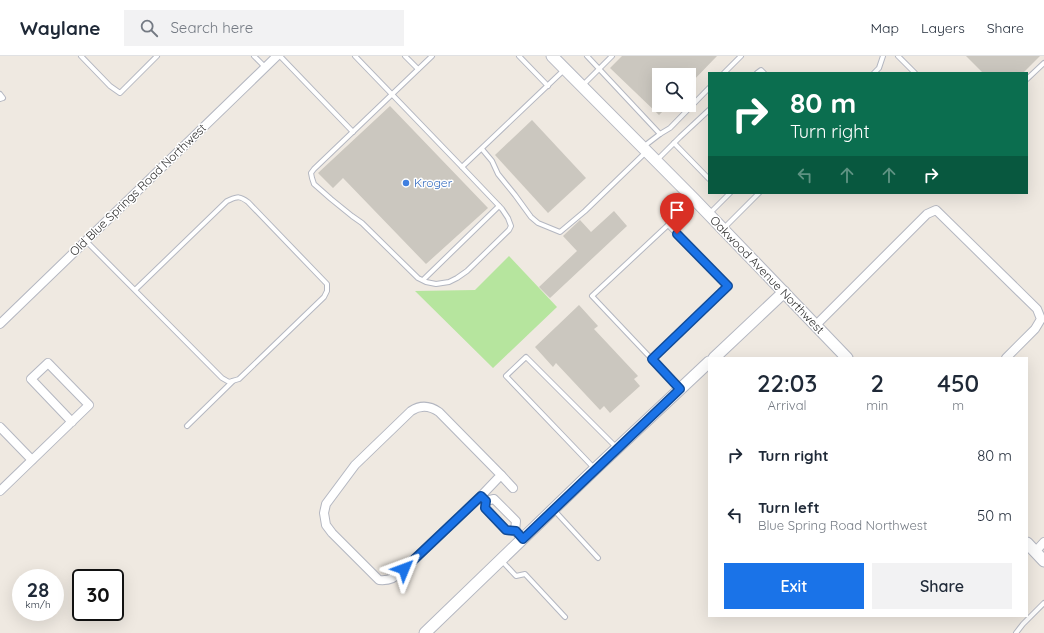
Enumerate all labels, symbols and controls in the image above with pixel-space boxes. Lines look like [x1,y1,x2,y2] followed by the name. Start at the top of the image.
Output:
[124,10,404,46] search box
[20,16,100,40] text: Waylane
[138,17,160,39] icon: search
[170,18,253,37] text: Search here
[870,19,899,37] text: Map
[921,19,965,37] text: Layers
[987,19,1024,37] text: Share
[652,68,696,112] map controls
[652,68,696,112] button: search
[790,85,856,120] text: 80 m
[724,88,776,140] icon: right
[66,120,209,259] street label: Old Blue Springs Road Northwest
[790,120,870,143] text: Turn right
[794,164,816,186] icon: left
[836,164,858,186] icon: ahead
[878,164,900,186] icon: ahead
[920,164,942,186] icon: right
[414,175,453,190] place label: Kroger
[401,178,411,188] marker: Kroger
[660,193,694,234] pin
[666,199,688,221] icon: arrive
[707,213,828,337] street label: Oakwood Avenue Northwest
[757,368,817,398] text: 22:03
[870,368,884,398] text: 2
[937,368,979,398] text: 450
[768,397,807,413] text: Arrival
[866,397,888,413] text: min
[952,397,964,413] text: m
[724,444,746,466] icon: right
[758,446,829,465] text: Turn right
[977,446,1012,465] text: 80 m
[758,498,820,517] text: Turn left
[724,504,746,526] icon: left
[977,506,1012,525] text: 50 m
[758,517,927,533] text: Blue Spring Road Northwest
[383,548,425,590] position arrow
[724,563,864,609] button: Exit
[872,563,1012,609] button: Share
[72,569,124,621] speed limit sign: 30
[27,577,49,602] text: 28
[25,598,51,611] text: km/h

